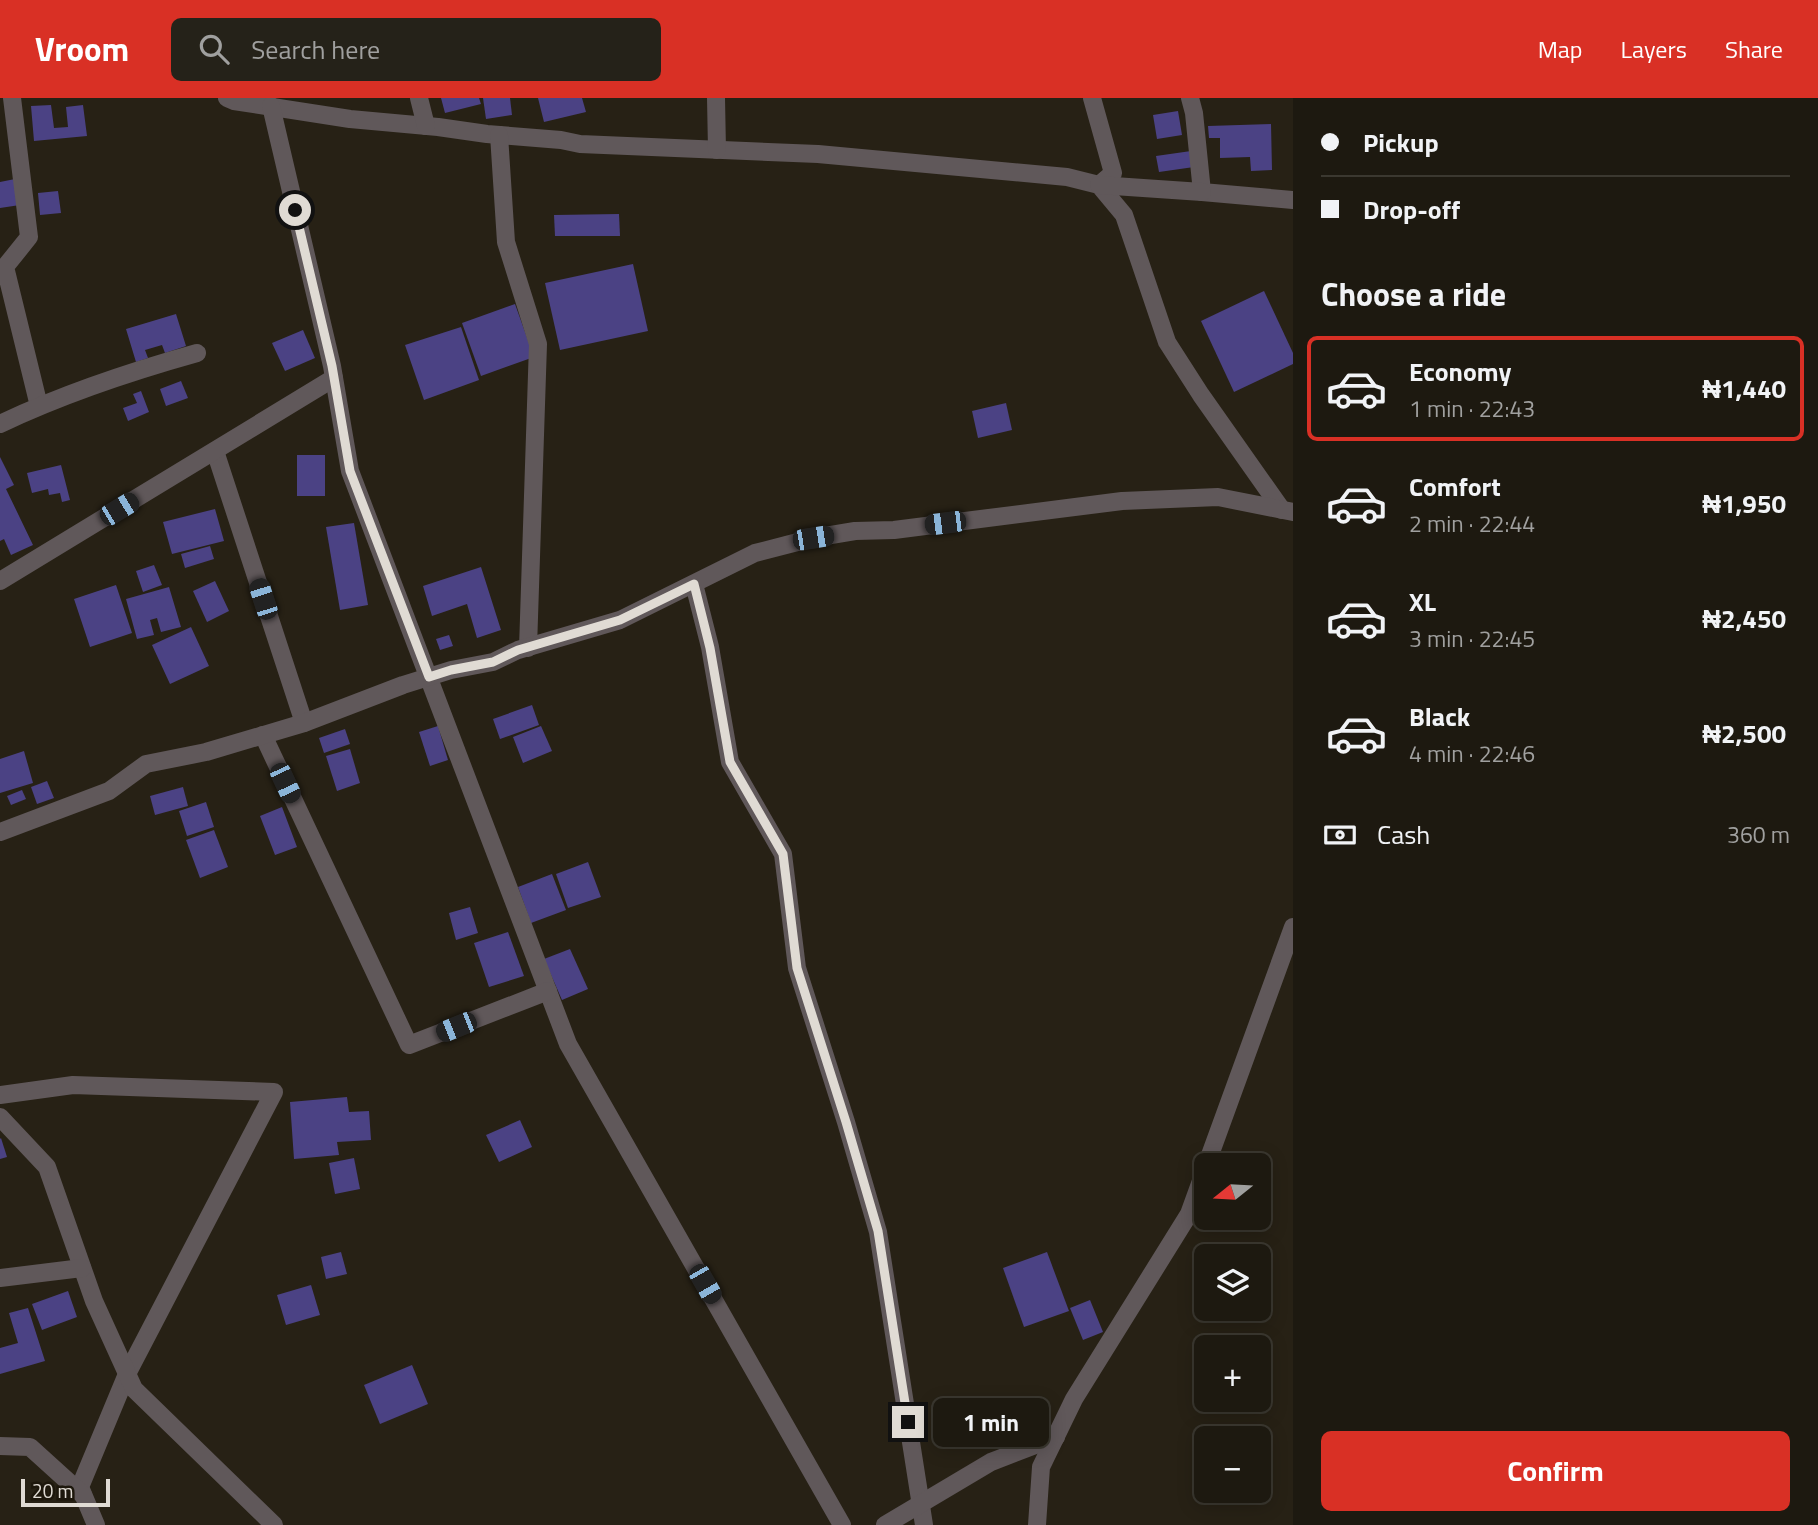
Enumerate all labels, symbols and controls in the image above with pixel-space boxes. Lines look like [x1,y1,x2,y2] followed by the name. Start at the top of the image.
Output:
[171,18,661,81] search box
[35,24,129,74] text: Vroom
[195,30,233,68] icon: search
[251,30,380,69] text: Search here
[1538,31,1583,67] text: Map
[1621,31,1687,67] text: Layers
[1725,31,1783,67] text: Share
[1363,123,1439,162] text: Pickup
[1363,190,1460,229] text: Drop-off
[279,194,311,226] route start
[1321,270,1506,318] text: Choose a ride
[1409,352,1511,391] text: Economy
[1325,357,1388,420] icon: car
[1702,369,1786,408] text: ₦1,440
[1409,391,1535,426] text: 1 min · 22:43
[1409,467,1501,506] text: Comfort
[1325,472,1388,535] icon: car
[1702,484,1786,523] text: ₦1,950
[96,489,143,529] car
[1409,506,1535,541] text: 2 min · 22:44
[923,510,968,536] car
[791,524,836,552] car
[247,576,280,622] car
[1409,582,1436,621] text: XL
[1325,587,1388,650] icon: car
[1702,599,1786,638] text: ₦2,450
[1409,621,1535,656] text: 3 min · 22:45
[1409,697,1470,736] text: Black
[1325,702,1388,765] icon: car
[1702,714,1786,753] text: ₦2,500
[1409,736,1535,771] text: 4 min · 22:46
[267,760,304,806] car
[1377,815,1430,854] text: Cash
[1321,816,1359,854] icon: cash
[1727,817,1790,852] text: 360 m
[433,1009,480,1045] car
[1194,1153,1270,1230] north arrow
[1194,1153,1271,1503] map controls
[1194,1244,1271,1321] button: layers
[686,1261,725,1307] car
[1194,1335,1271,1412] button: +
[932,1398,1048,1446] callout: 1 min
[963,1405,1019,1440] text: 1 min
[892,1406,924,1438] route end
[1194,1426,1271,1503] button: −
[1321,1431,1790,1511] button: Confirm
[21,1476,110,1508] scale bar
[32,1476,73,1505] text: 20 m

